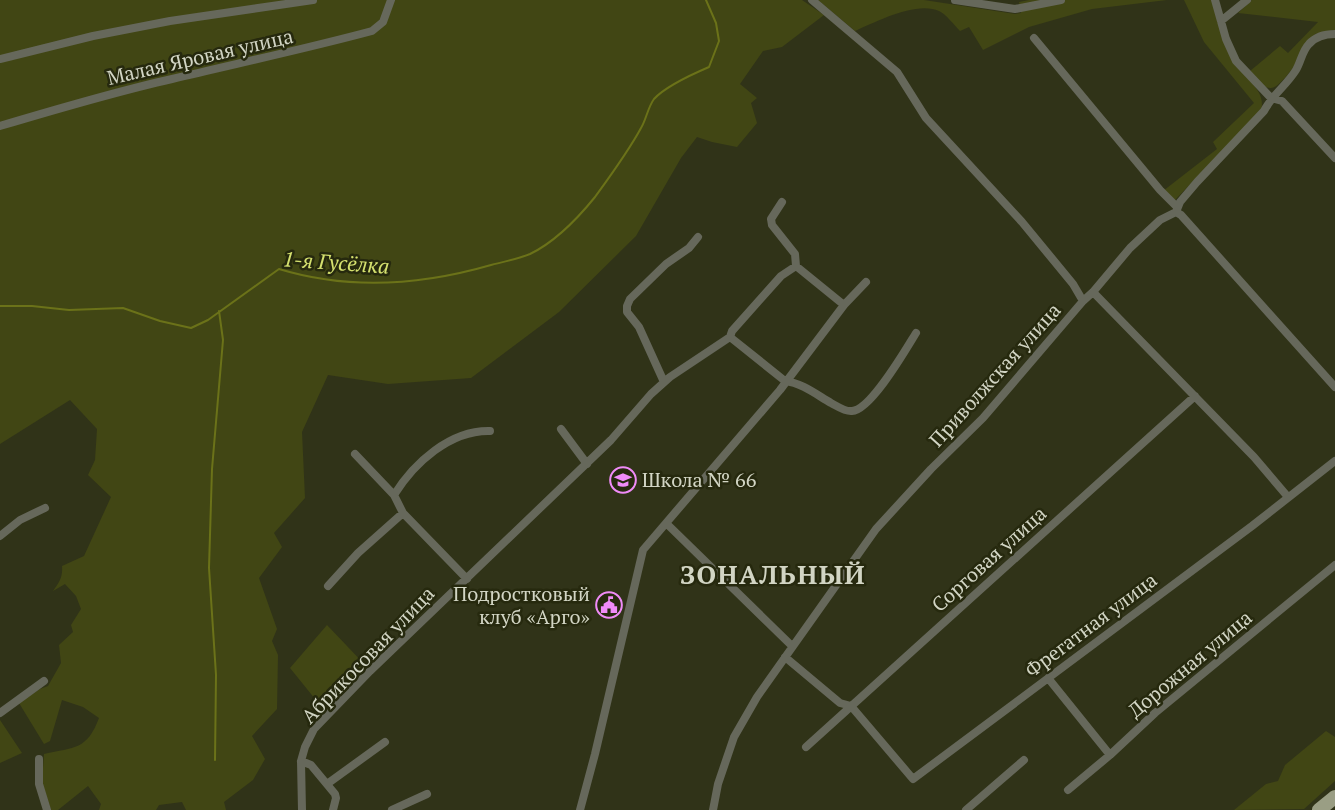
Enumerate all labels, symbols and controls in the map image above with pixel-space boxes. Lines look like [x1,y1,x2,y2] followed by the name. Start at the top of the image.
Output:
[104,22,296,91] street label: Малая Яровая улица
[282,244,390,280] water label: 1-я Гусёлка
[923,297,1067,452] street label: Приволжская улица
[608,465,638,495] school or university icon: Школа № 66
[642,466,757,493] place label: Школа № 66
[925,500,1052,617] street label: Сорговая улица
[680,557,866,591] district label: ЗОНАЛЬНЫЙ
[1019,566,1162,683] street label: Фрегатная улица
[295,580,440,729] street label: Абрикосовая улица
[453,580,590,630] place label: Подростковый клуб «Арго»
[594,590,624,620] public building icon: Подростковый клуб «Арго»
[1122,604,1257,723] street label: Дорожная улица

